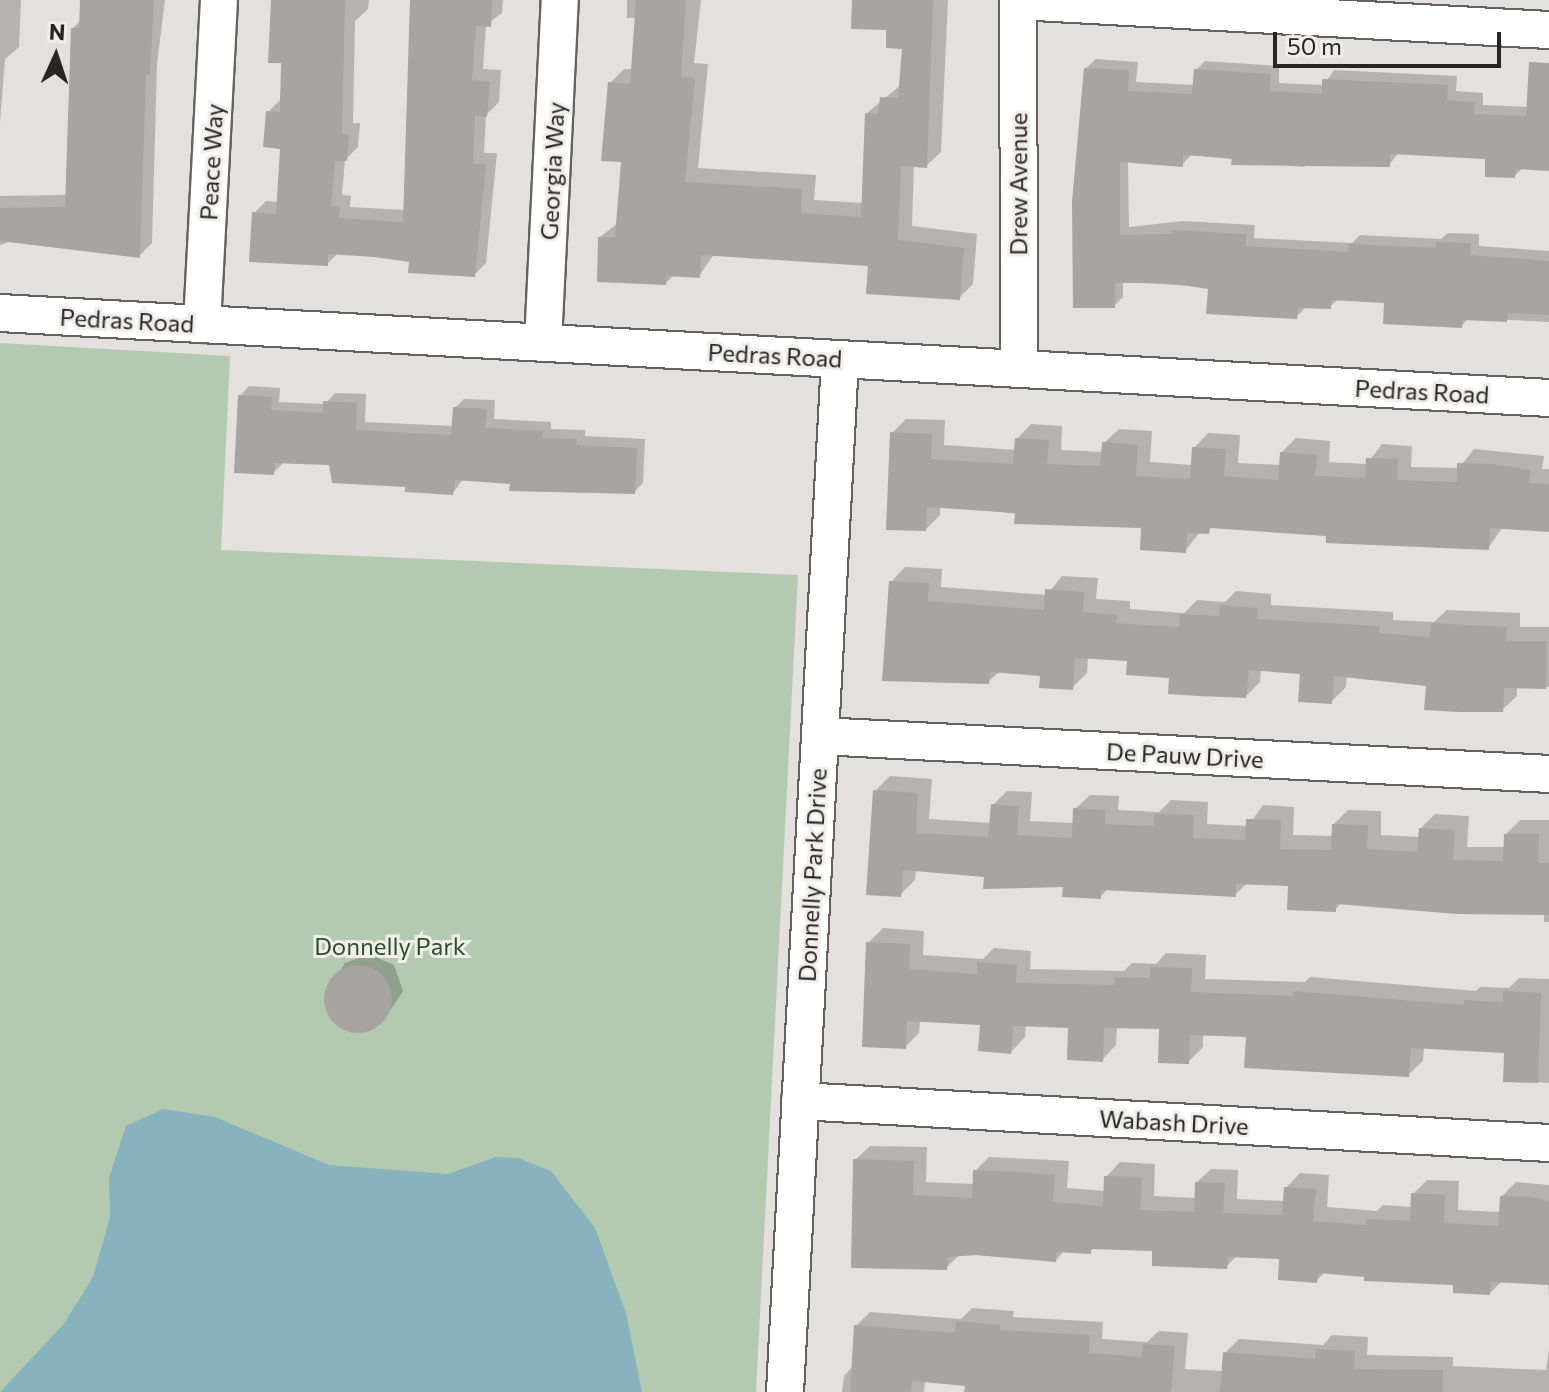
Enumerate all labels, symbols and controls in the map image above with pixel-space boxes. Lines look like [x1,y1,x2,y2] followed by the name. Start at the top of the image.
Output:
[16,16,96,96] north arrow
[1277,16,1505,66] scale bar
[48,18,66,45] text: N
[1287,31,1342,60] text: 50 m
[534,101,570,241] street label: Georgia Way
[194,103,228,221] street label: Peace Way
[1004,112,1032,256] street label: Drew Avenue
[59,302,195,338] street label: Pedras Road
[707,337,843,373] street label: Pedras Road
[1354,373,1490,409] street label: Pedras Road
[1105,736,1265,774] street label: De Pauw Drive
[792,767,832,983] street label: Donnelly Park Drive
[314,932,466,960] park label: Donnelly Park
[1098,1104,1250,1140] street label: Wabash Drive

